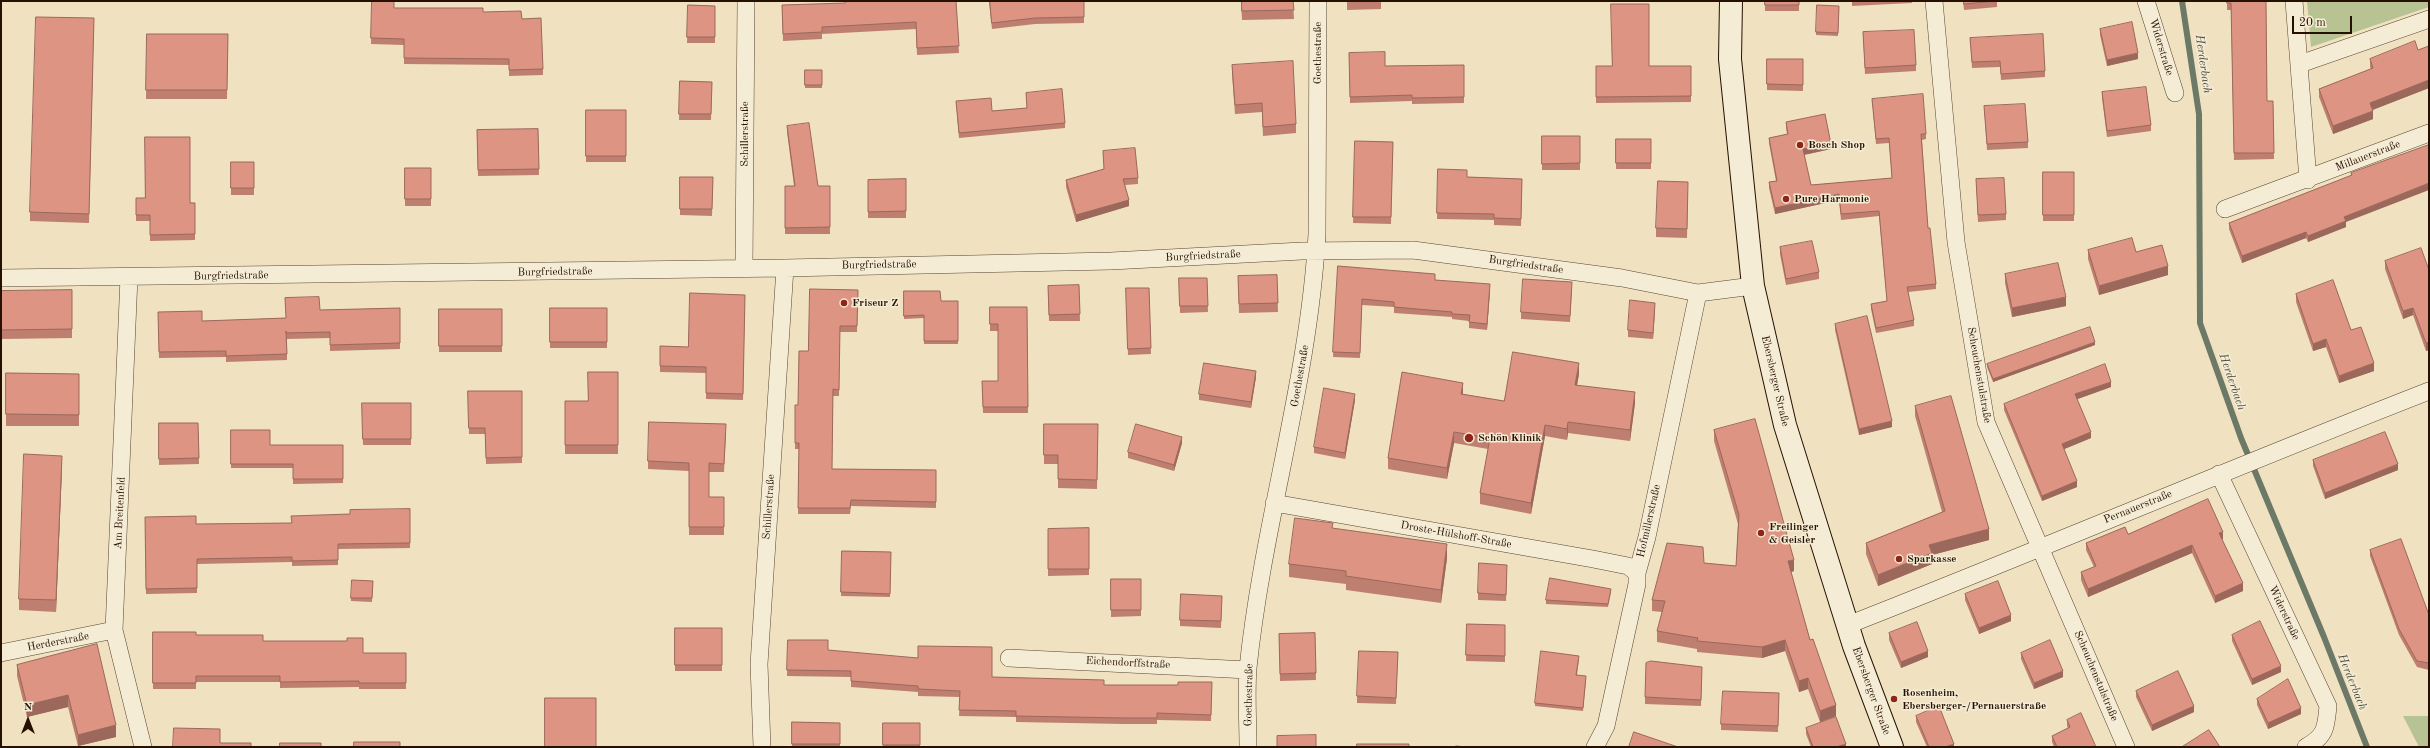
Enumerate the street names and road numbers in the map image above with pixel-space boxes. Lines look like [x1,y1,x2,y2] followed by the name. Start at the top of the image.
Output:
[2146,17,2176,77] street label: Widerstraße
[1311,22,1325,84] street label: Goethestraße
[738,101,752,167] street label: Schillerstraße
[2334,138,2402,174] street label: Millauerstraße
[1165,247,1241,265] street label: Burgfriedstraße
[1488,253,1564,277] street label: Burgfriedstraße
[841,258,917,272] street label: Burgfriedstraße
[517,265,593,279] street label: Burgfriedstraße
[193,269,269,283] street label: Burgfriedstraße
[1964,326,1994,424] street label: Scheuchenstulstraße
[1758,334,1792,428] street label: Ebersberger Straße
[1288,344,1312,408] street label: Goethestraße
[760,474,778,540] street label: Schillerstraße
[112,476,128,550] street label: Am Breitenfeld
[1634,483,1664,559] street label: Hofmillerstraße
[2102,487,2174,527] street label: Pernauerstraße
[1399,519,1513,551] street label: Droste-Hülshoff-Straße
[2266,583,2302,643] street label: Widerstraße
[2071,629,2121,723] street label: Scheuchenstulstraße
[26,630,90,654] street label: Herderstraße
[1849,645,1893,737] street label: Ebersberger Straße
[1085,654,1171,672] street label: Eichendorffstraße
[1242,664,1256,726] street label: Goethestraße

